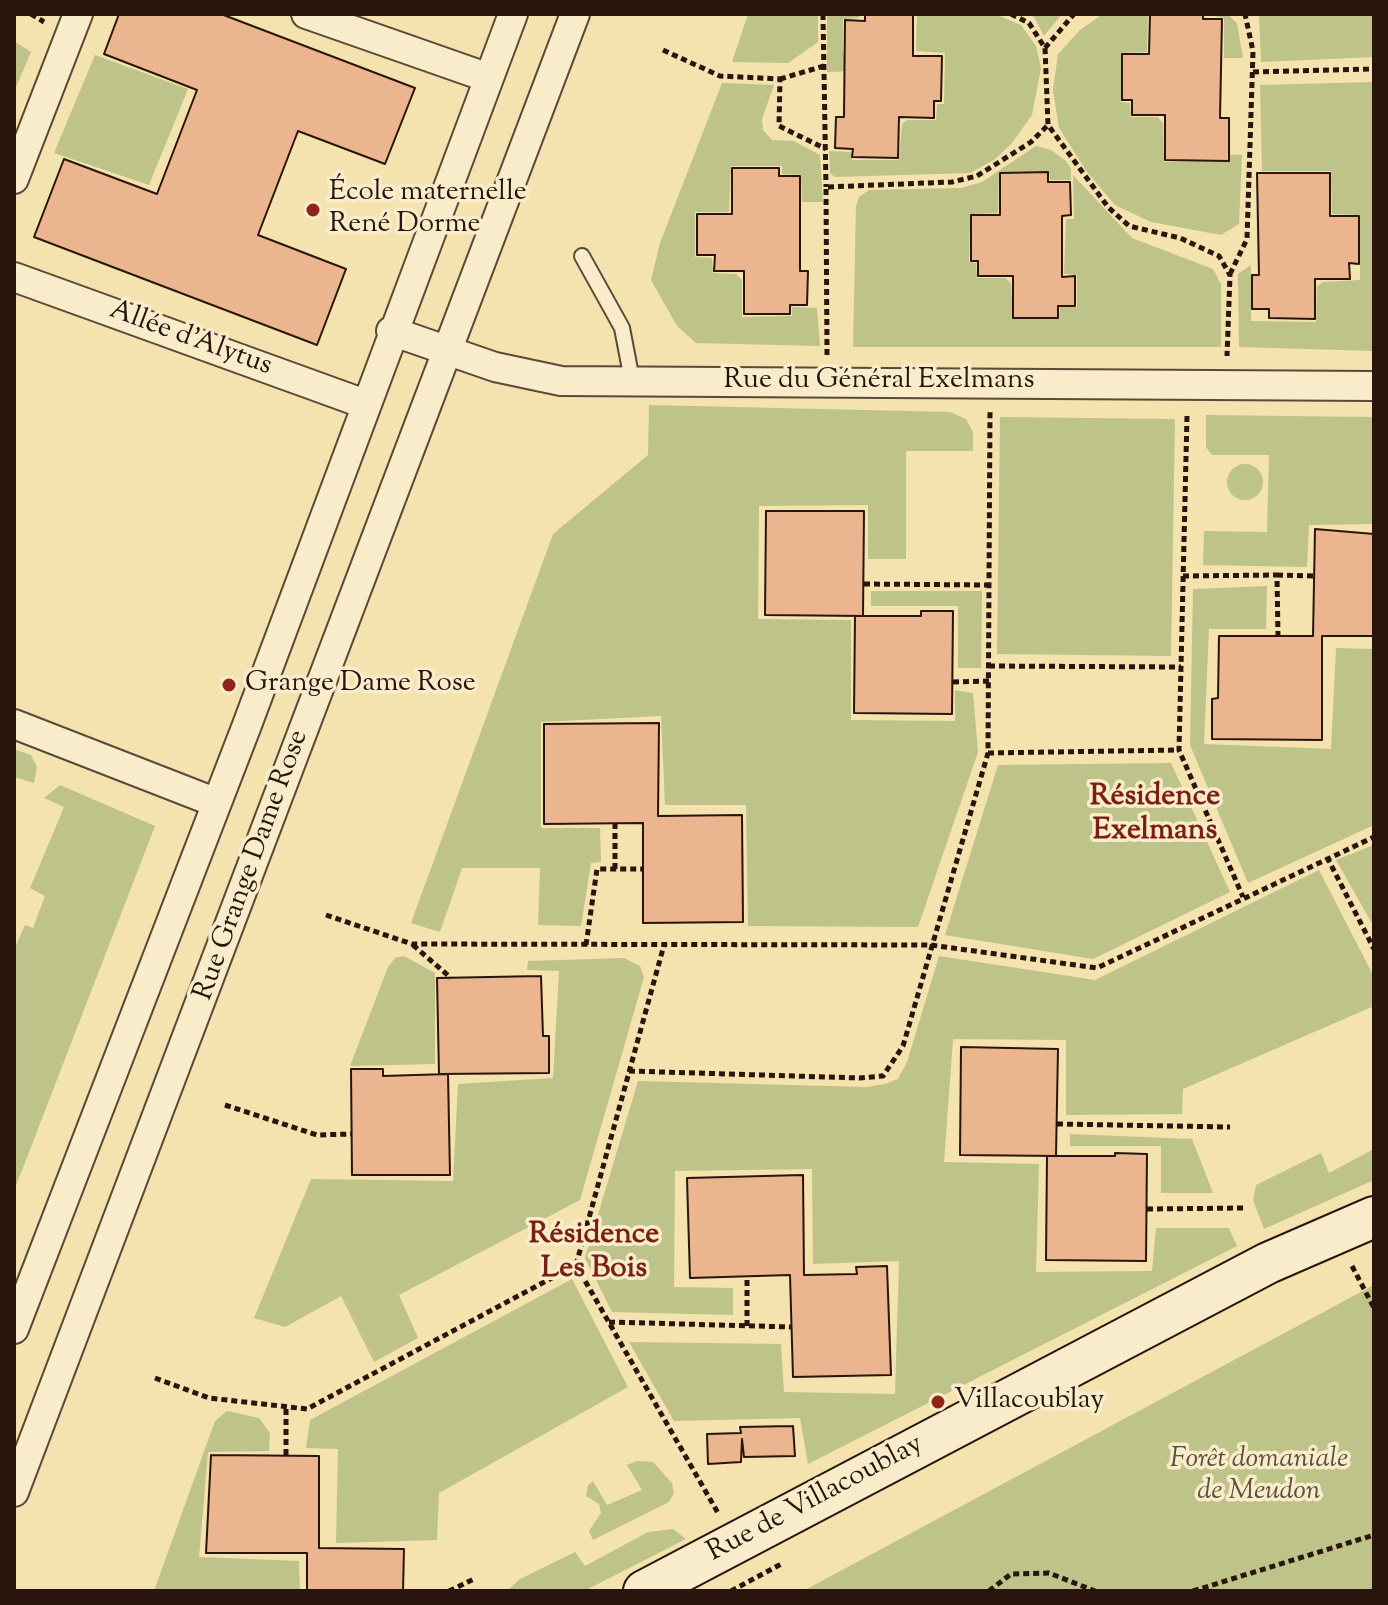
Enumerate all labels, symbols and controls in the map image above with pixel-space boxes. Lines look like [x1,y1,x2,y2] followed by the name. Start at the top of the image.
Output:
[329,177,527,243] place label: École maternelle René Dorme
[304,201,322,219] marker: École maternelle René Dorme
[104,295,276,385] street label: Allée d'Alytus
[724,365,1034,399] street label: Rue du Général Exelmans
[245,668,476,702] place label: Grange Dame Rose
[220,676,238,694] marker: Grange Dame Rose
[188,726,318,1006] street label: Rue Grange Dame Rose
[1090,781,1220,852] district label: Résidence Exelmans
[529,1219,659,1290] district label: Résidence Les Bois
[954,1385,1104,1419] place label: Villacoublay
[929,1393,947,1411] marker: Villacoublay
[702,1429,930,1571] street label: Rue de Villacoublay
[1170,1444,1348,1510] park label: Forêt domaniale de Meudon

